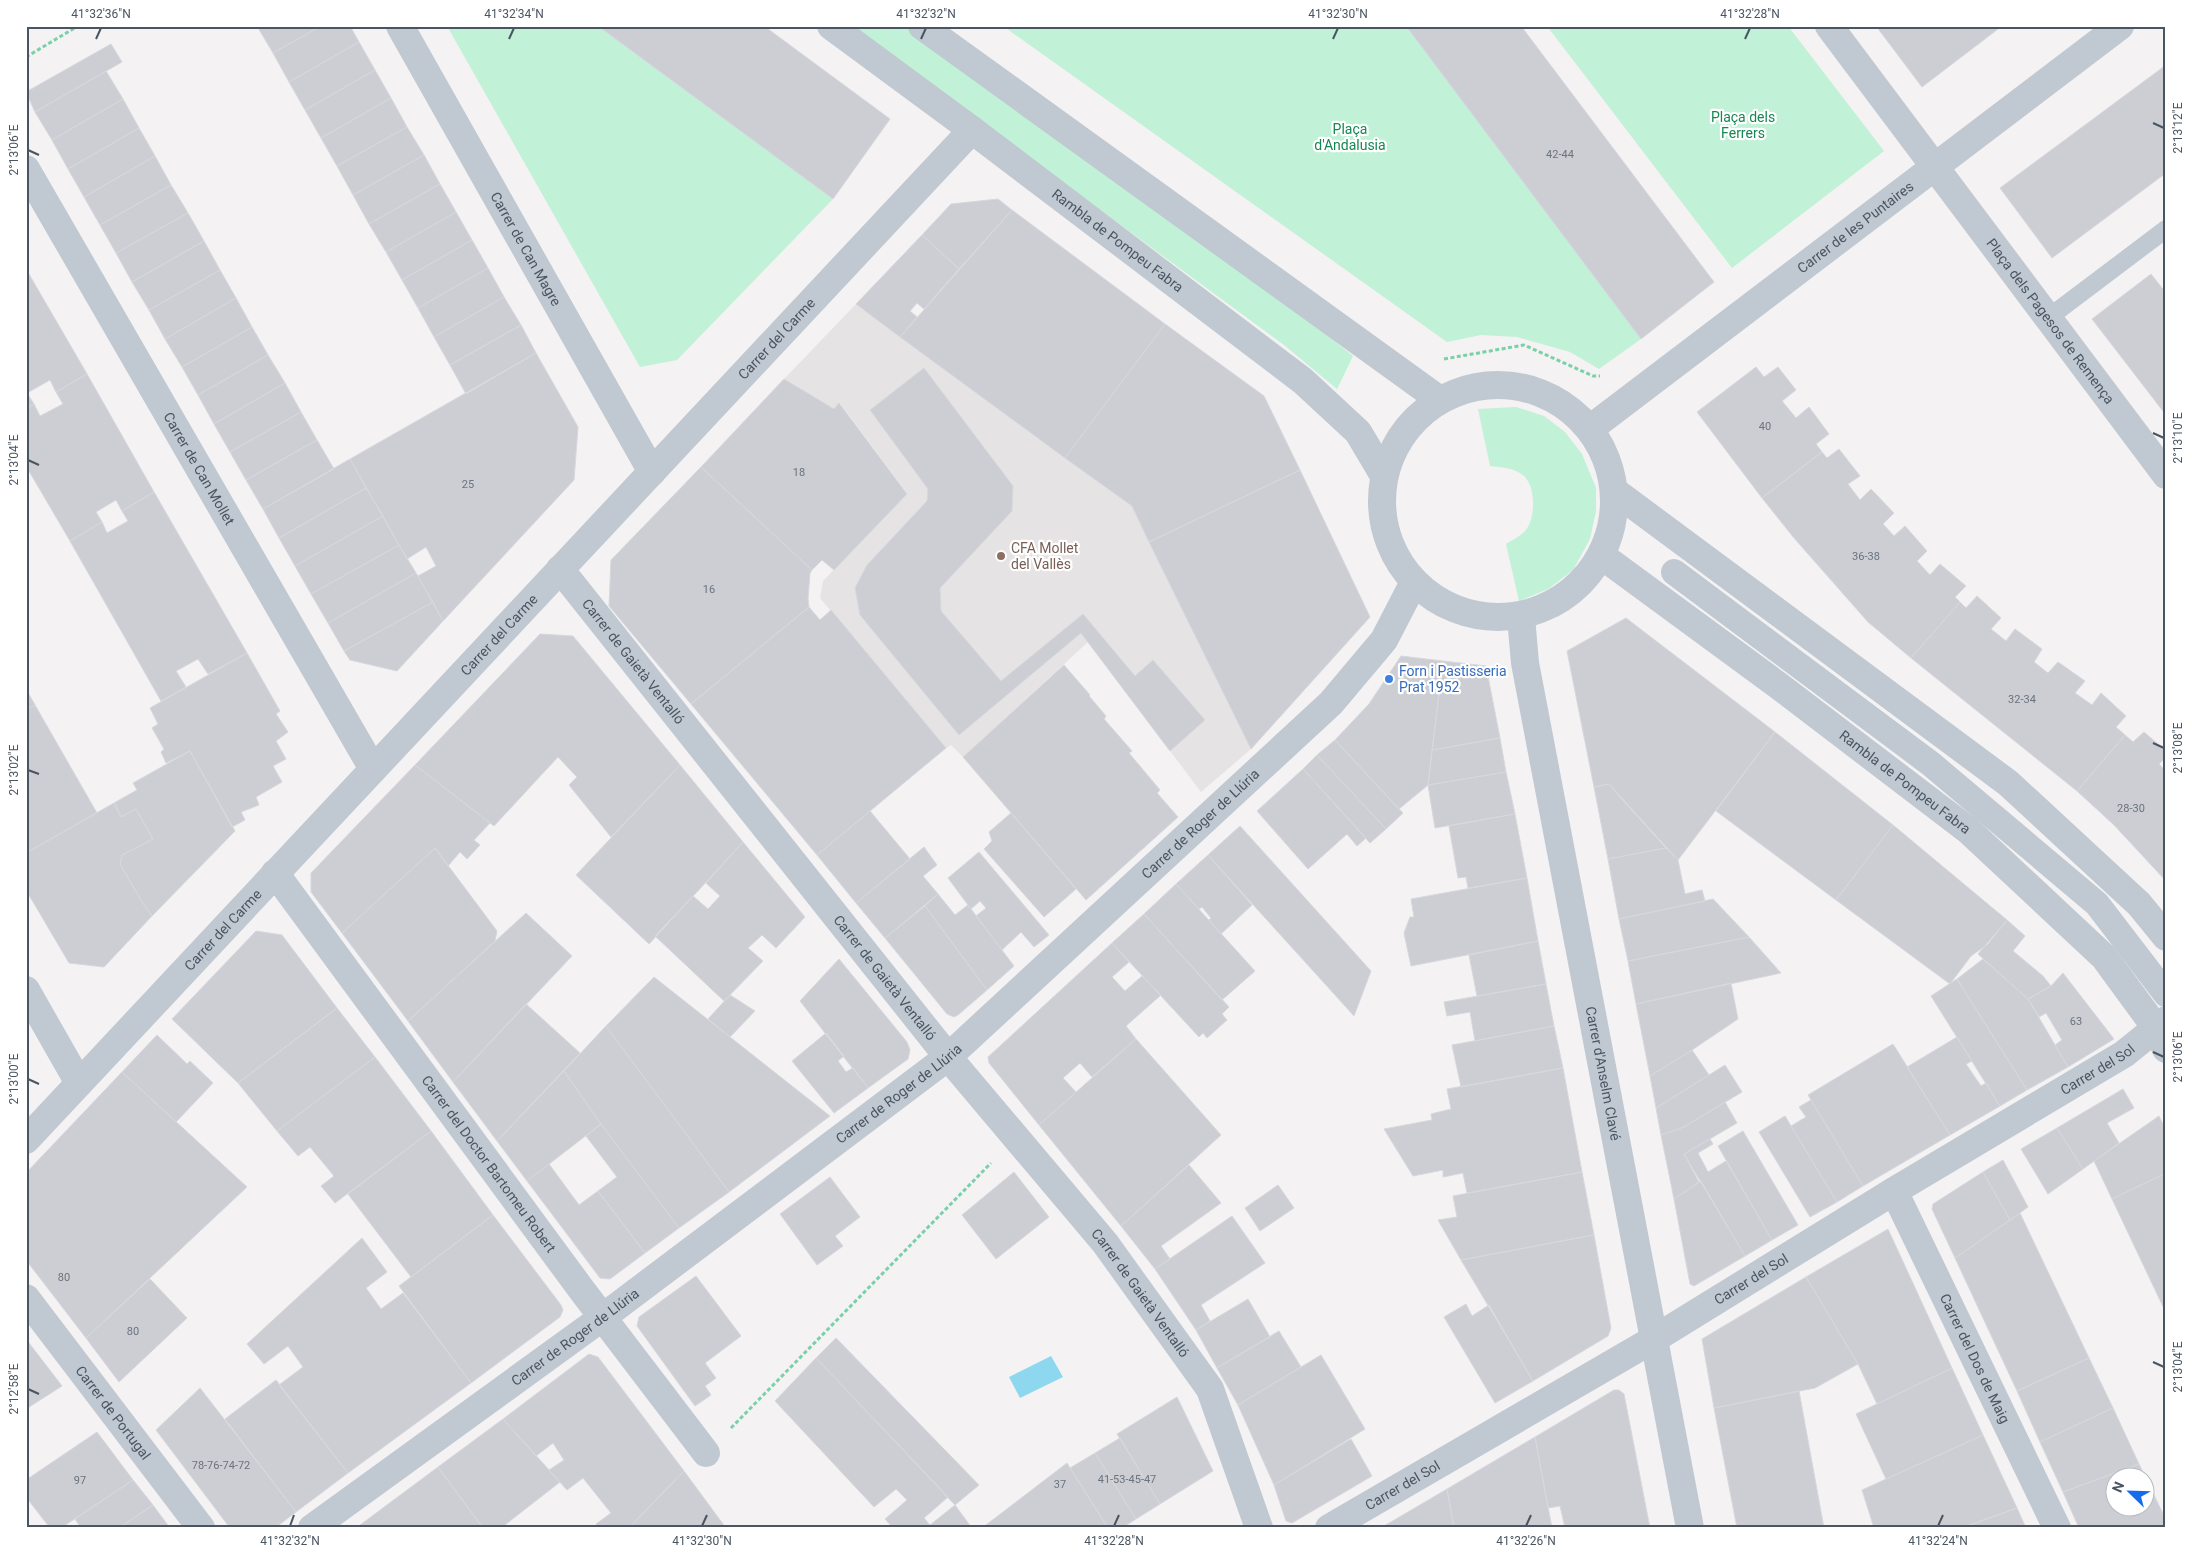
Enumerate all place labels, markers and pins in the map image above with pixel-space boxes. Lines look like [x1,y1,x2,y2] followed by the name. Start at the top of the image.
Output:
[1011,540,1079,572] place label: CFA Mollet del Vallès
[995,550,1007,562] marker: CFA Mollet del Vallès
[1399,663,1507,695] place label: Forn i Pastisseria Prat 1952
[1383,673,1395,685] marker: Forn i Pastisseria Prat 1952

